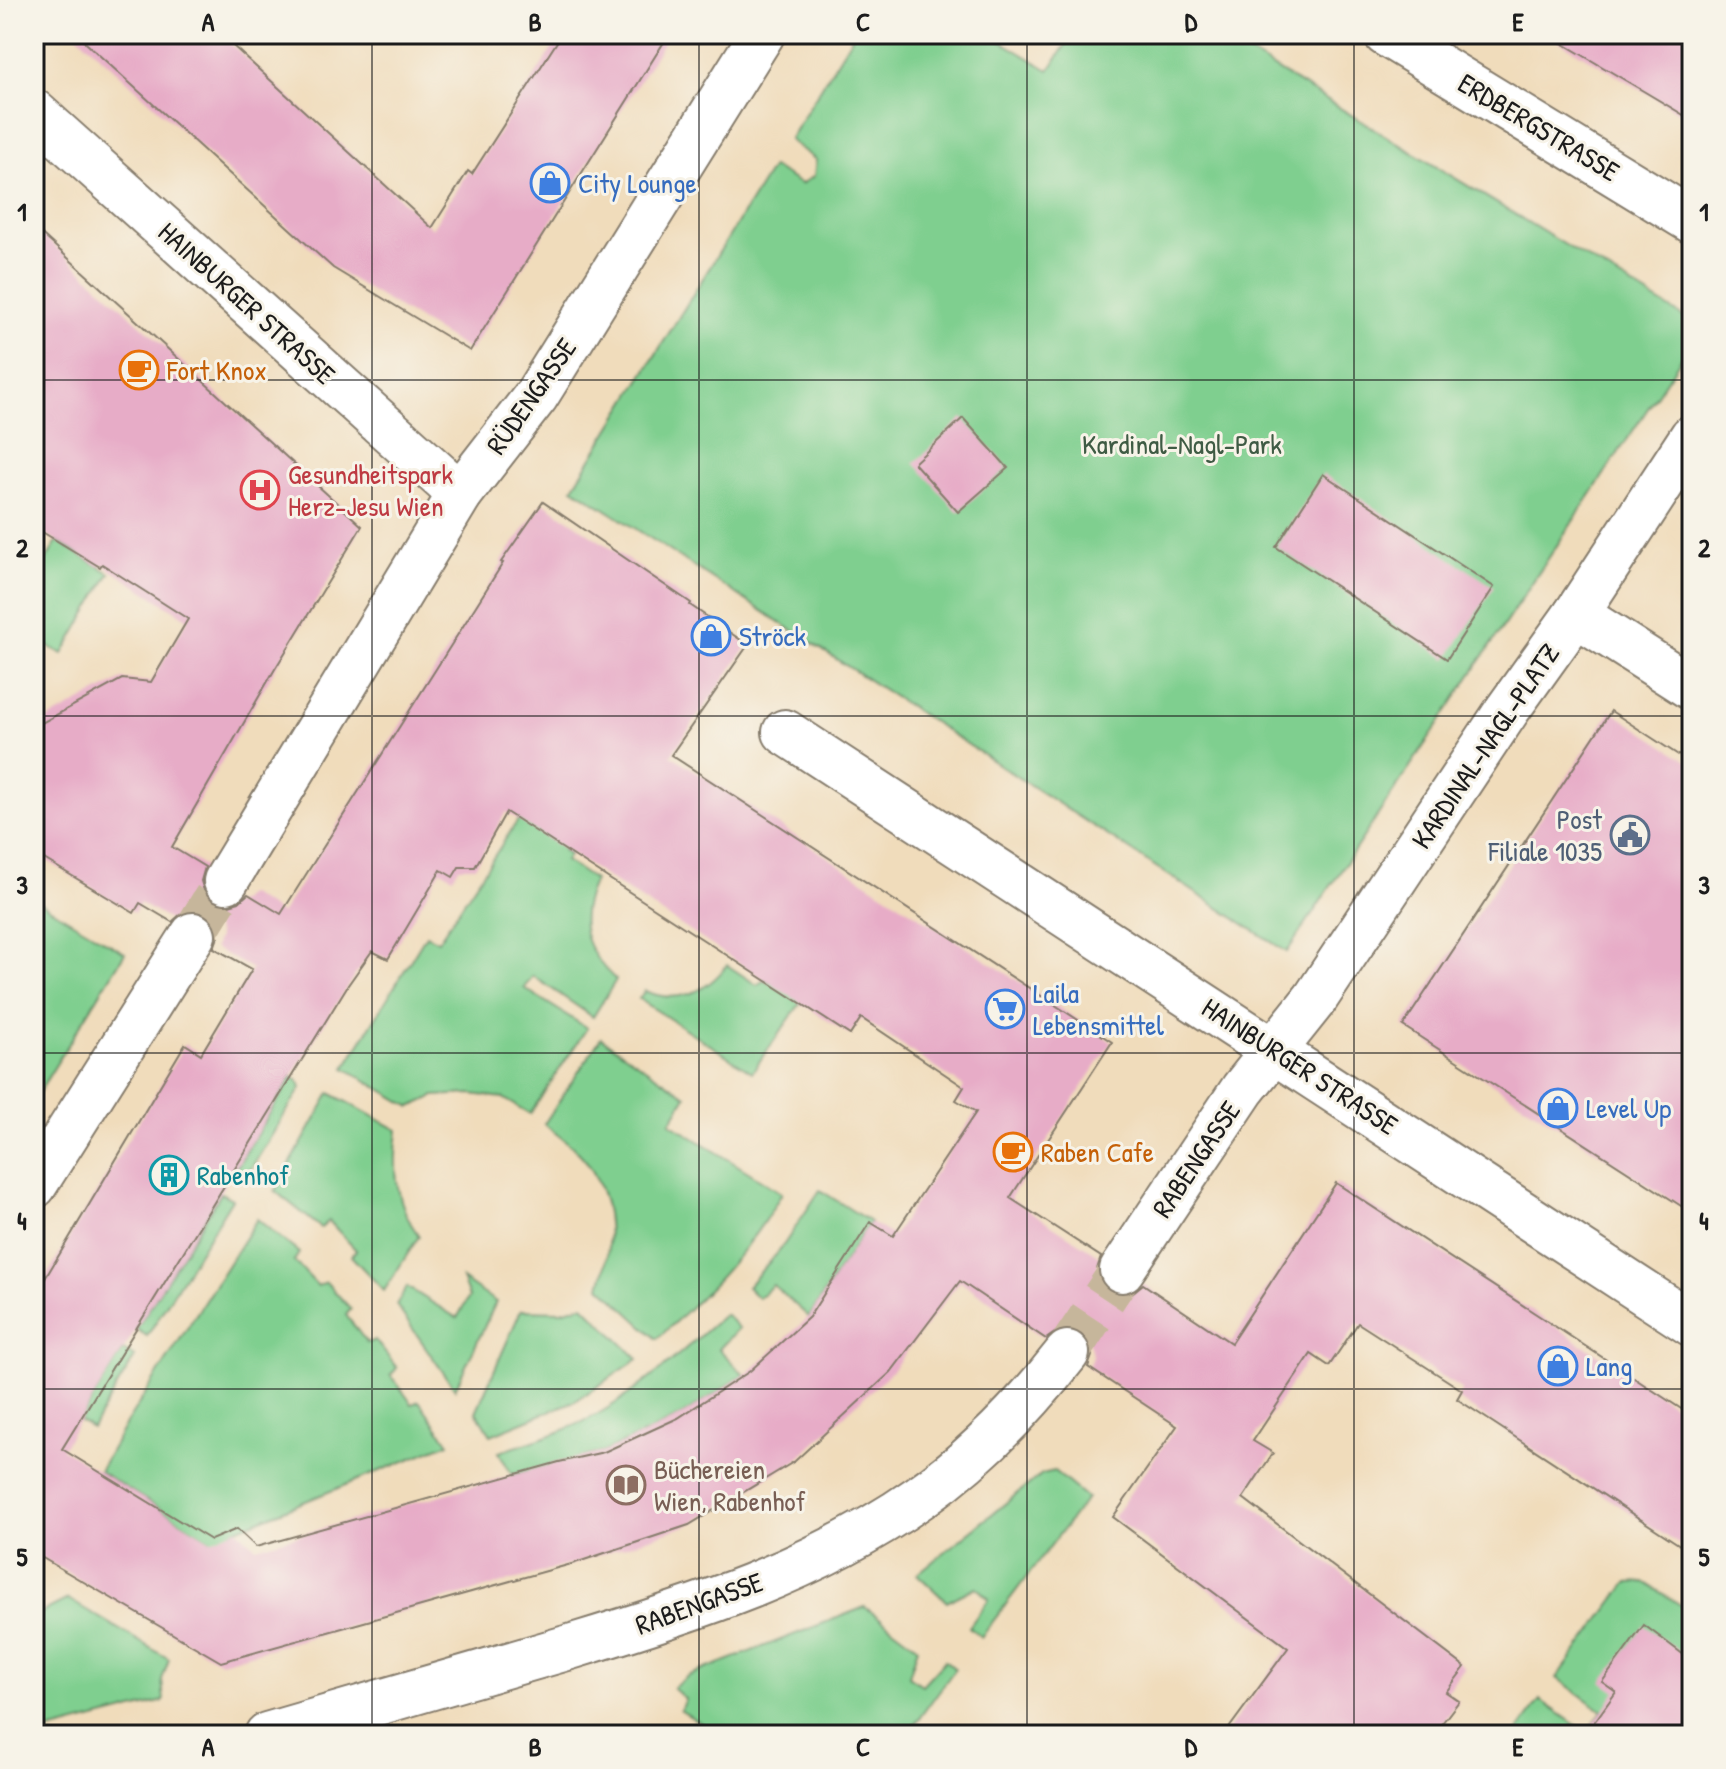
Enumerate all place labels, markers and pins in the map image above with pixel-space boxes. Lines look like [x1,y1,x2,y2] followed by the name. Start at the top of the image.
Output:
[529,162,571,204] shop icon: City Lounge
[578,164,697,202] place label: City Lounge
[118,349,160,391] cafe icon: Fort Knox
[166,351,267,389] place label: Fort Knox
[288,455,453,525] place label: Gesundheitspark Herz-Jesu Wien
[239,469,281,511] hospital icon: Gesundheitspark Herz-Jesu Wien
[690,615,732,657] shop icon: Ströck
[739,617,806,655] place label: Ströck
[1487,800,1602,870] place label: Post Filiale 1035
[1609,814,1651,856] public building icon: Post Filiale 1035
[1033,974,1164,1044] place label: Laila Lebensmittel
[984,988,1026,1030] supermarket icon: Laila Lebensmittel
[1537,1087,1579,1129] shop icon: Level Up
[1586,1089,1671,1127] place label: Level Up
[992,1131,1034,1173] cafe icon: Raben Cafe
[1041,1133,1154,1171] place label: Raben Cafe
[148,1154,190,1196] building icon: Rabenhof
[197,1156,289,1194] place label: Rabenhof
[1537,1345,1579,1387] shop icon: Lang
[1586,1347,1633,1385] place label: Lang
[654,1450,806,1520] place label: Büchereien Wien, Rabenhof
[605,1464,647,1506] library icon: Büchereien Wien, Rabenhof

